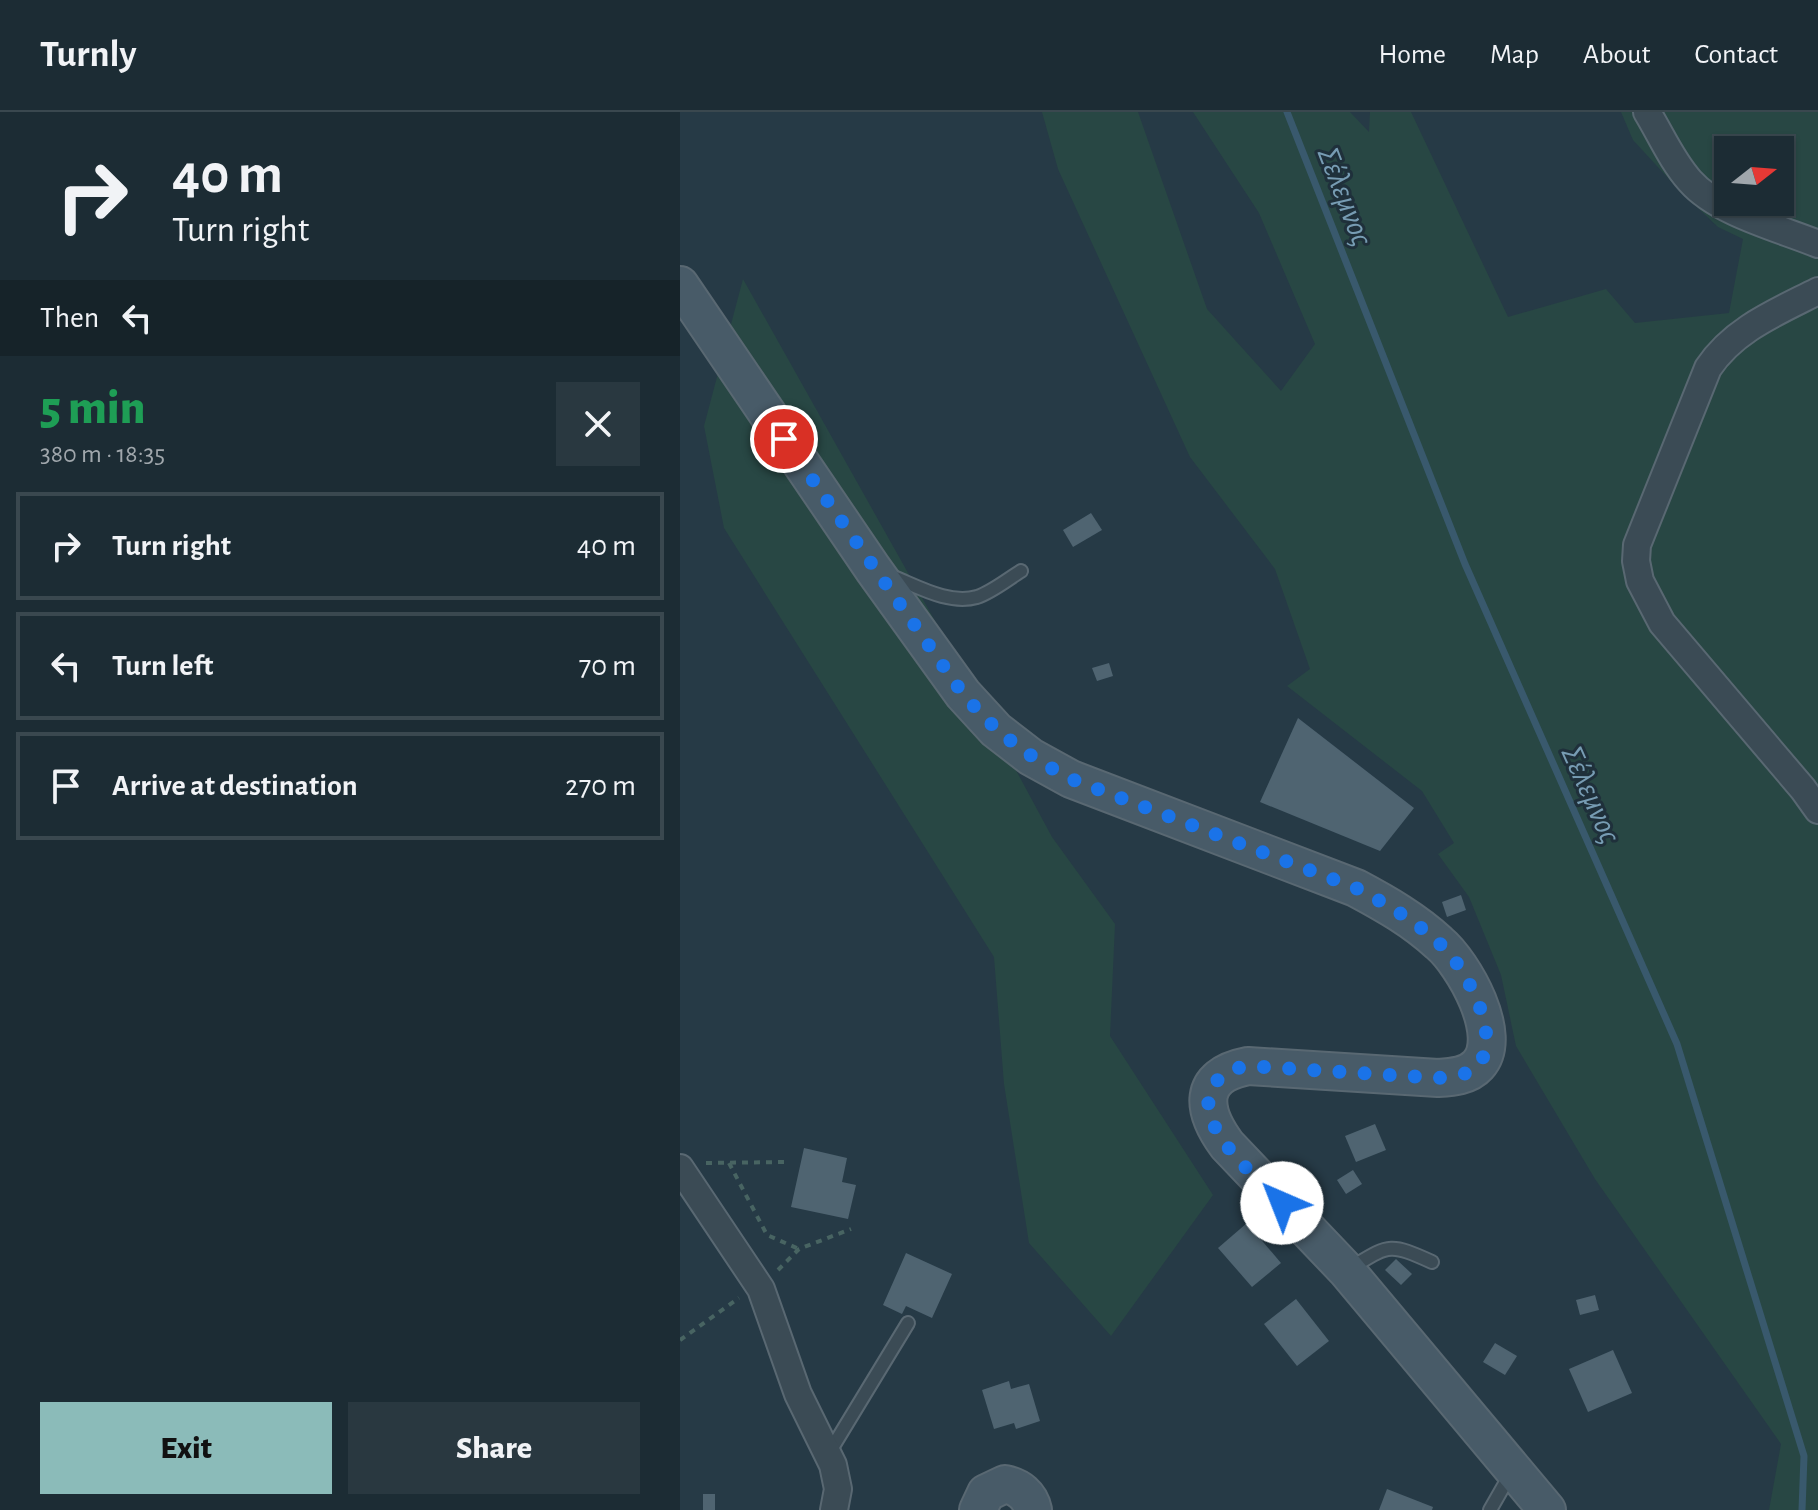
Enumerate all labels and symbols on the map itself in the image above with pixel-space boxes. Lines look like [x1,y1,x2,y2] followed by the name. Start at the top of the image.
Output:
[1714,136,1794,216] north arrow
[1311,143,1378,250] water label: Σέλεμνος
[750,405,818,473] pin
[1555,741,1627,848] water label: Σέλεμνος
[1240,1161,1324,1245] position arrow

